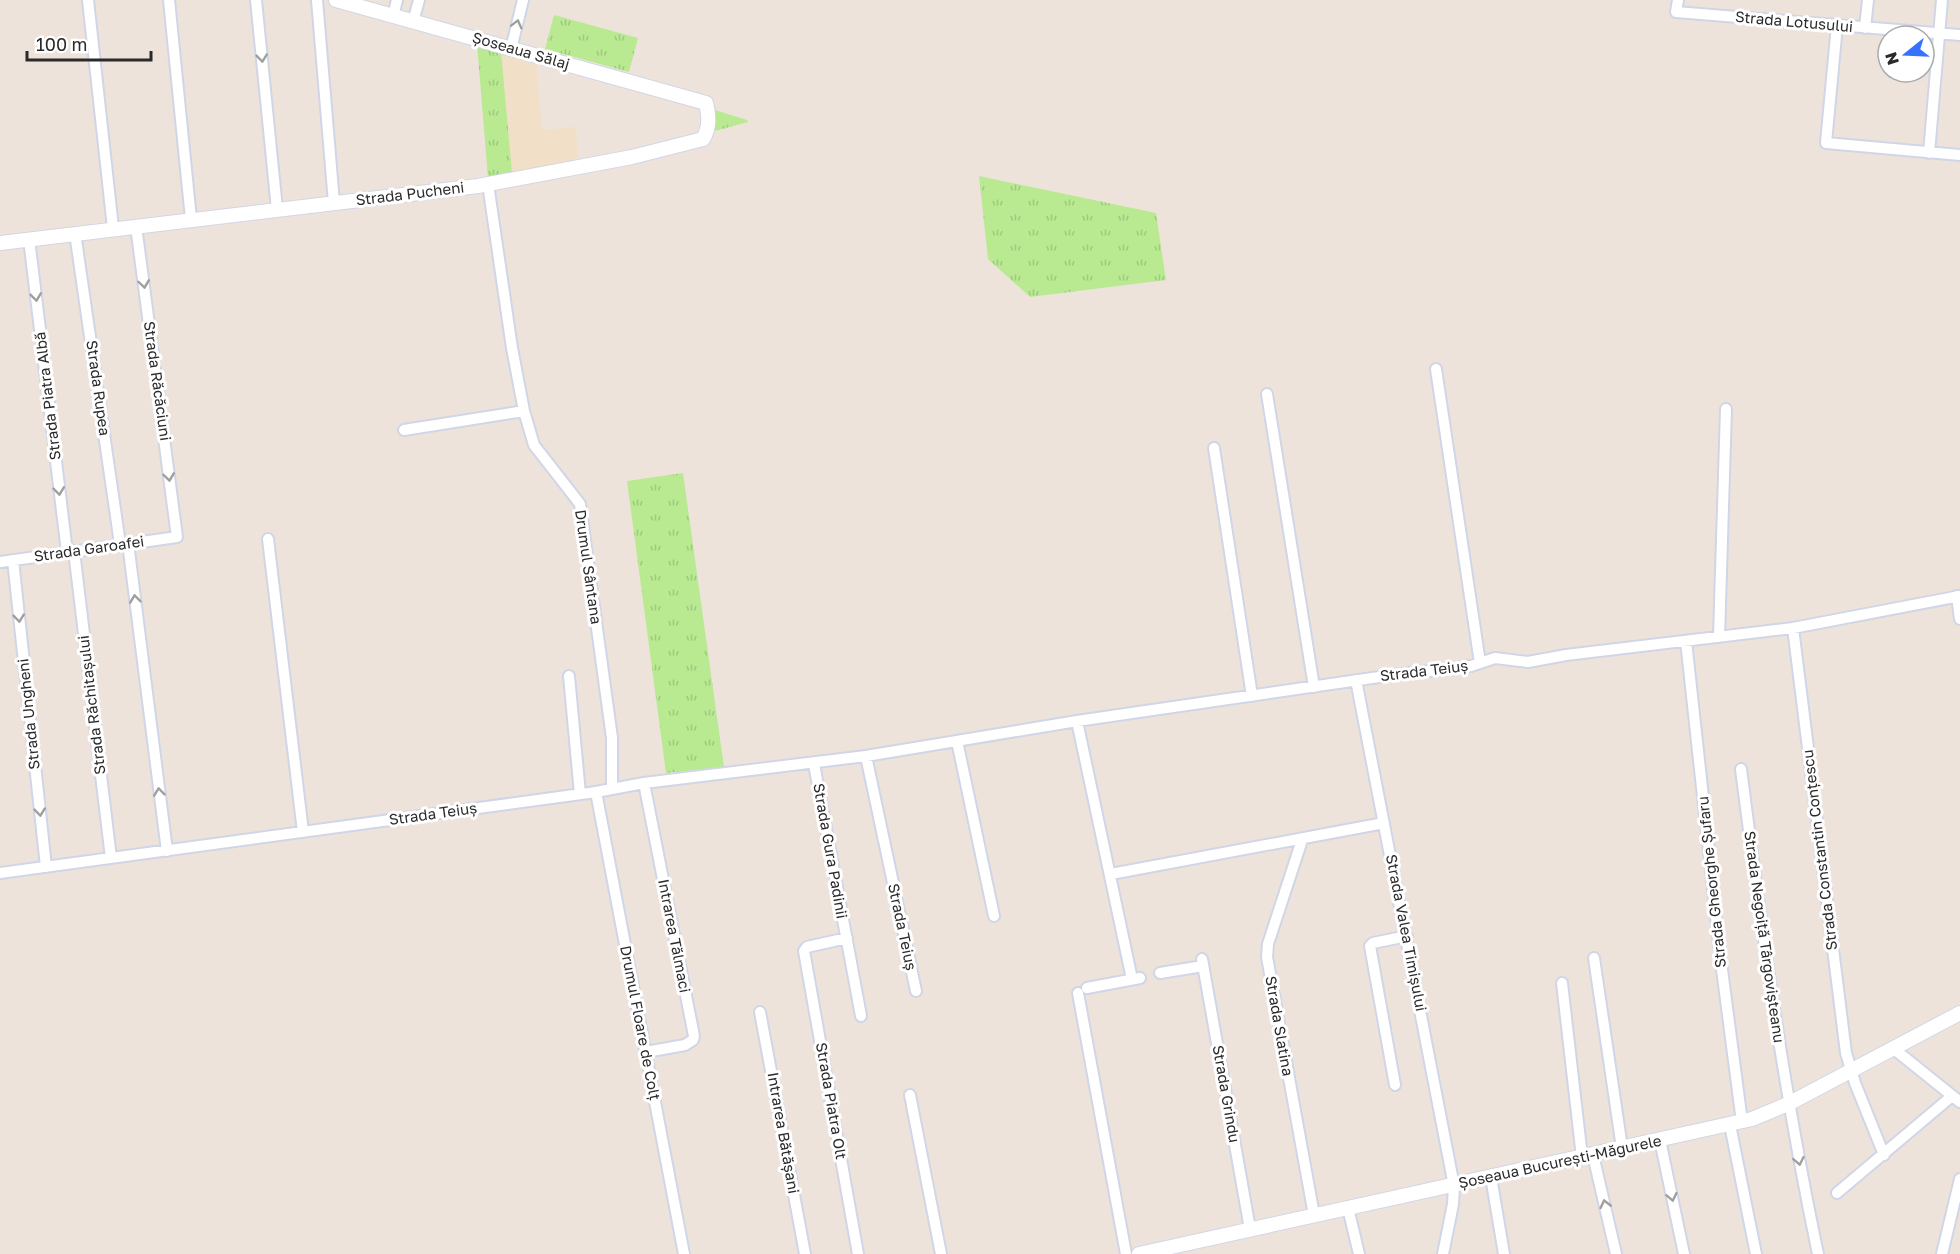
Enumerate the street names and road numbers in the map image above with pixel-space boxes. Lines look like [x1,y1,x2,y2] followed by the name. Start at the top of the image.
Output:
[1734,7,1854,35] street label: Strada Lotusului
[471,28,572,73] street label: Șoseaua Sălaj
[355,177,465,209] street label: Strada Pucheni
[141,320,175,442] street label: Strada Răcăciuni
[30,331,64,461] street label: Strada Piatra Albă
[83,339,115,437] street label: Strada Rupea
[572,508,606,625] street label: Drumul Sântana
[33,531,145,565] street label: Strada Garoafei
[74,634,108,776] street label: Strada Răchitașului
[1379,656,1469,684] street label: Strada Teiuș
[13,658,43,770] street label: Strada Ungheni
[1798,749,1840,952] street label: Strada Constantin Conțescu
[810,782,852,920] street label: Strada Gura Padinii
[1693,795,1729,969] street label: Strada Gheorghe Șufaru
[388,798,478,828] street label: Strada Teiuș
[1741,830,1789,1044] street label: Strada Negoiță Târgovișteanu
[1383,853,1431,1013] street label: Strada Valea Timișului
[655,877,695,994] street label: Intrarea Tălmaci
[885,882,921,972] street label: Strada Teiuș
[617,944,665,1102] street label: Drumul Floare de Colț
[1262,974,1298,1077] street label: Strada Slatina
[813,1041,851,1161] street label: Strada Piatra Olt
[1210,1044,1244,1144] street label: Strada Grindu
[764,1071,804,1195] street label: Intrarea Bătășani
[1457,1131,1663,1191] street label: Șoseaua București-Măgurele

